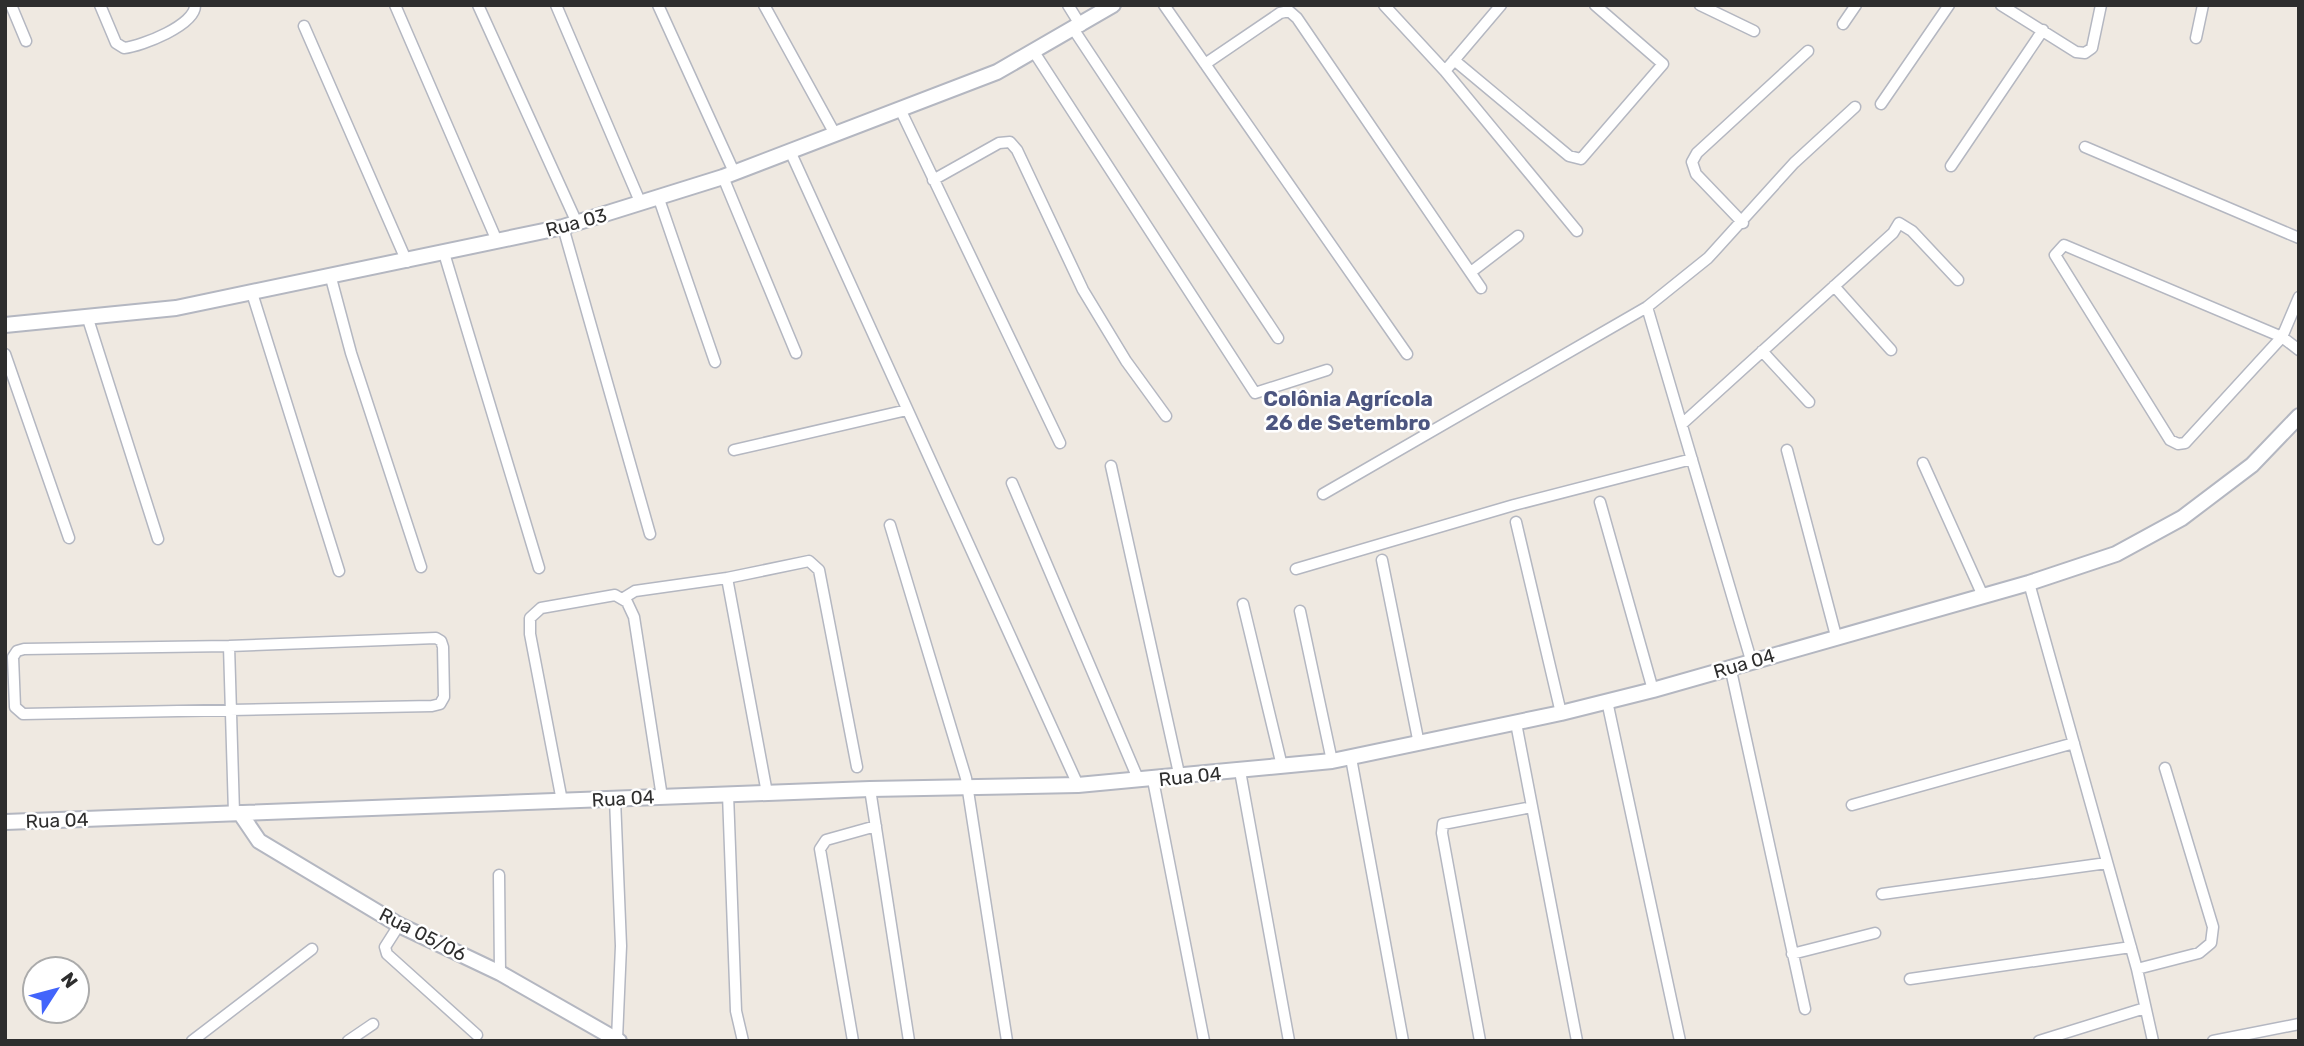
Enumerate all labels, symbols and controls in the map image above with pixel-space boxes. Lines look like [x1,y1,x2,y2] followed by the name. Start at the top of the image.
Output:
[543,203,609,242] street label: Rua 03
[1263,386,1433,435] district label: Colônia Agrícola 26 de Setembro
[1711,644,1778,683] street label: Rua 04
[1158,762,1223,791] street label: Rua 04
[591,785,655,812] street label: Rua 04
[25,808,89,833] street label: Rua 04
[375,903,470,966] street label: Rua 05/06
[21,955,91,1025] north arrow
[56,968,83,993] text: N

